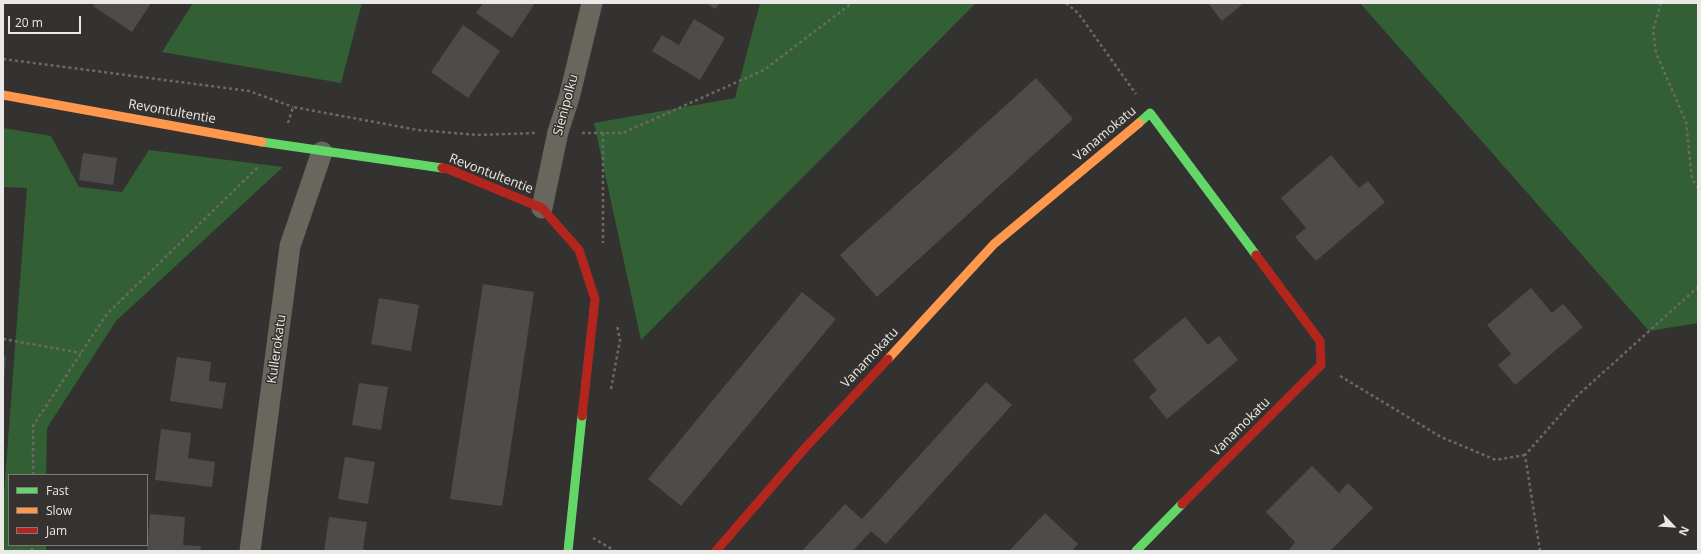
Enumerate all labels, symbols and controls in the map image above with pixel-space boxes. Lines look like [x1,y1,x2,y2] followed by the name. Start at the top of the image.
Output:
[10,8,83,34] scale bar
[15,14,43,31] text: 20 m
[550,73,582,137] street label: Sienipolku
[127,97,217,127] street label: Revontultentie
[1071,103,1139,165] street label: Vanamokatu
[447,151,535,197] street label: Revontultentie
[264,313,290,385] street label: Kullerokatu
[838,325,902,391] street label: Vanamokatu
[1208,394,1274,460] street label: Vanamokatu
[8,474,148,546] legend
[46,482,69,499] text: Fast
[46,502,72,519] text: Slow
[1653,506,1693,546] north arrow
[46,522,67,539] text: Jam
[1676,524,1693,539] text: N

